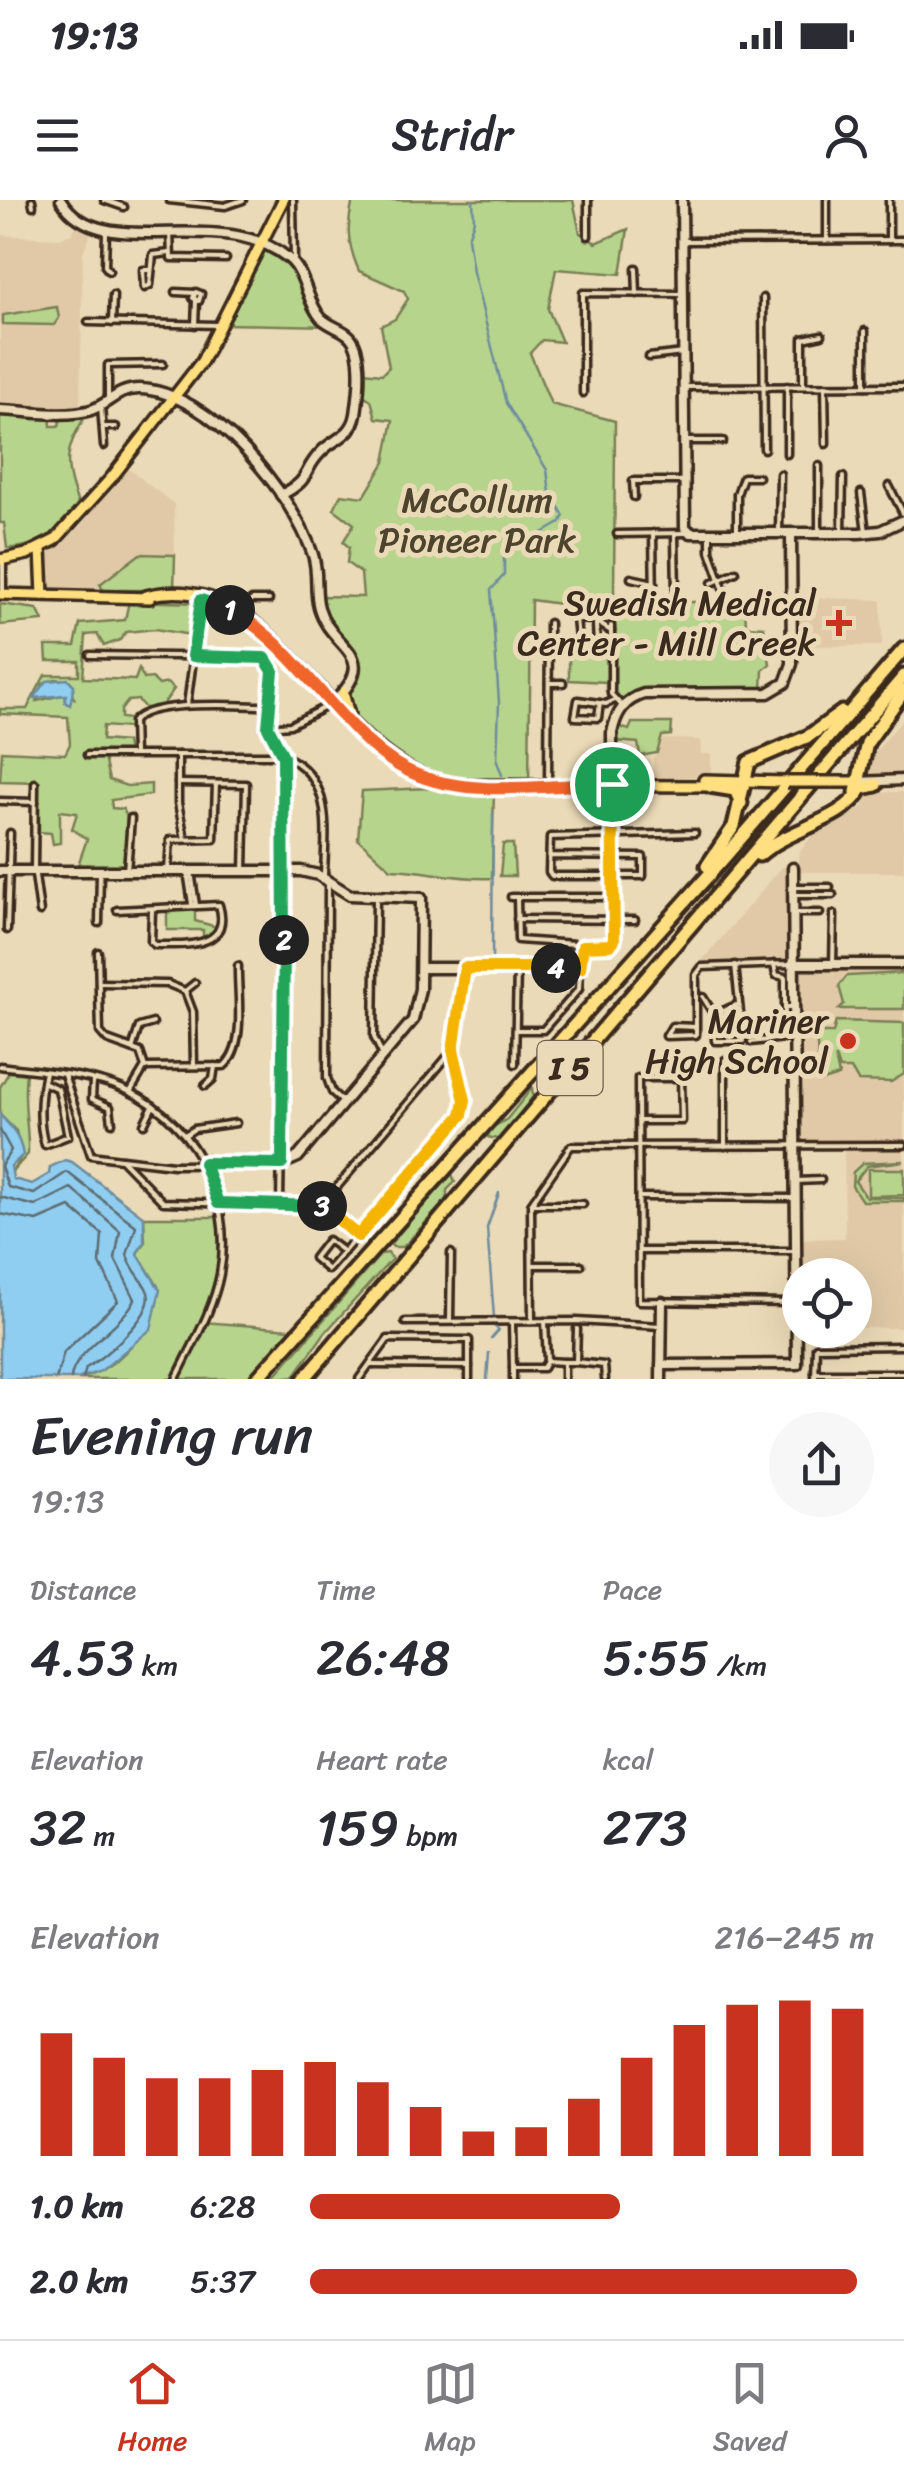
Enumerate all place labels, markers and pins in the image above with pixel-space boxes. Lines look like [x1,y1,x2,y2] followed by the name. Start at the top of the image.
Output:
[517,572,817,674] place label: Swedish Medical Center - Mill Creek
[205,585,255,635] pin: 1
[826,610,852,636] marker: Swedish Medical Center - Mill Creek
[570,742,655,827] pin
[259,915,309,965] pin: 2
[531,943,581,993] pin: 4
[645,990,830,1092] place label: Mariner High School
[837,1030,859,1052] marker: Mariner High School
[297,1181,347,1231] pin: 3

